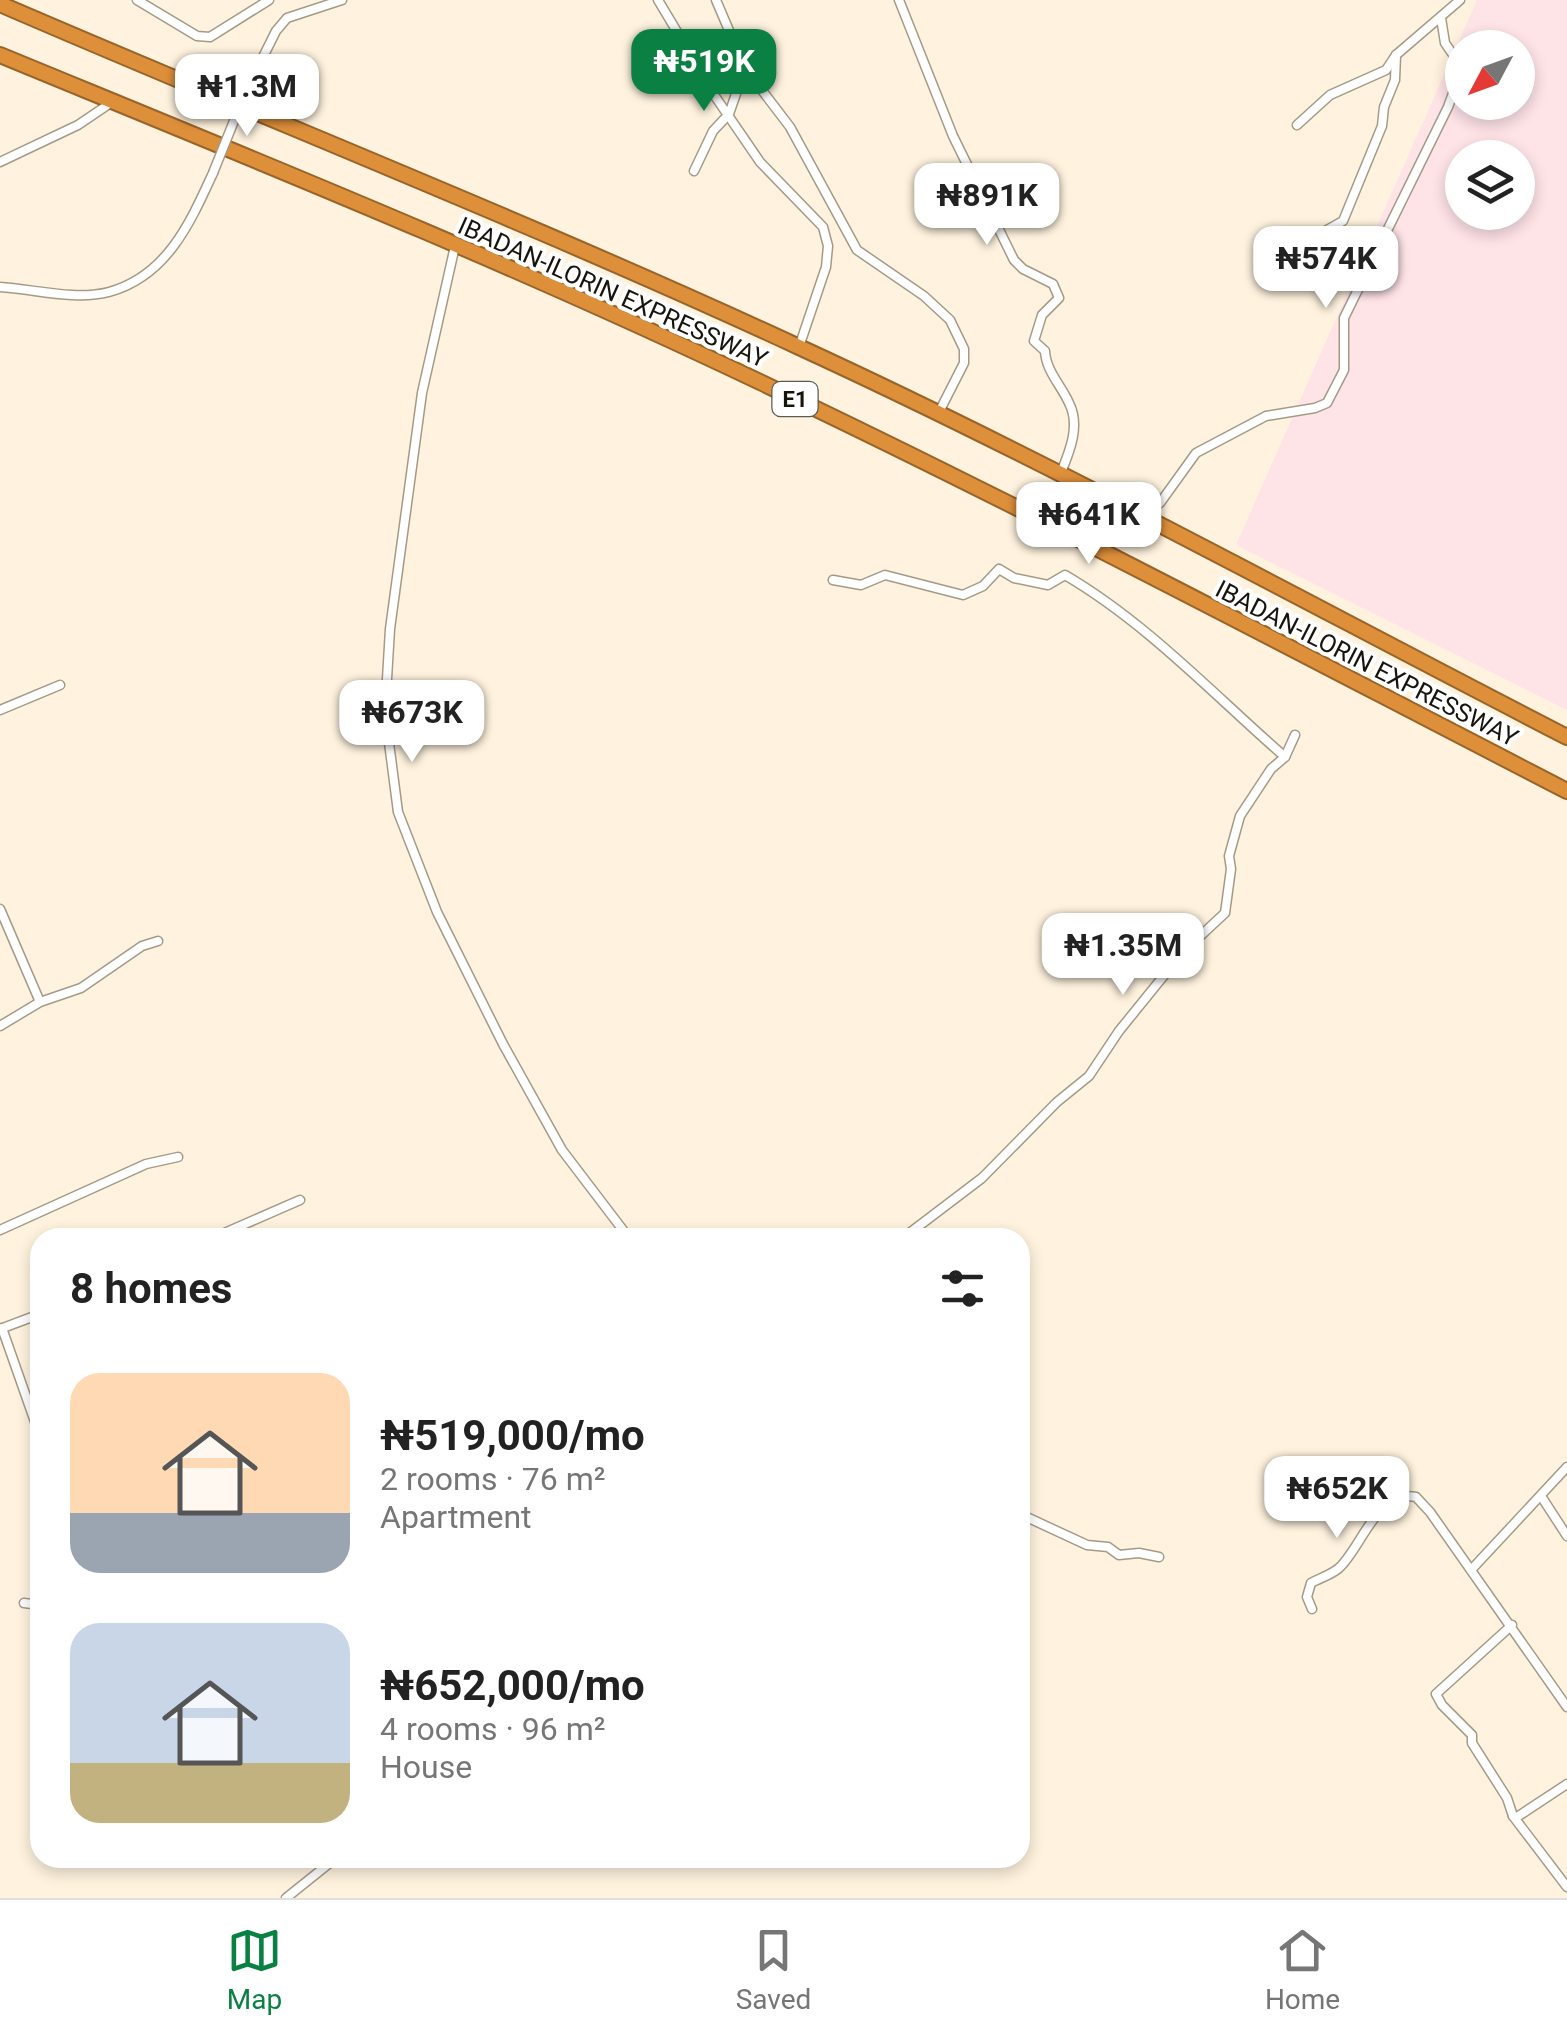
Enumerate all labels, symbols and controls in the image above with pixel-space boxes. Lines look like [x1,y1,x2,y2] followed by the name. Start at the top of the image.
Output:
[634,29,774,114] pin: ₦519K
[1445,30,1535,120] north arrow
[1445,30,1535,230] map controls
[653,42,755,80] text: ₦519K
[177,54,317,139] pin: ₦1.3M
[197,67,297,105] text: ₦1.3M
[1445,140,1535,230] button: layers
[917,163,1057,248] pin: ₦891K
[936,176,1038,214] text: ₦891K
[454,211,772,374] street label: IBADAN-ILORIN EXPRESSWAY
[1256,226,1396,311] pin: ₦574K
[1275,239,1377,277] text: ₦574K
[772,382,818,416] road number: E1
[1019,482,1159,567] pin: ₦641K
[1038,495,1140,533] text: ₦641K
[1211,574,1523,753] street label: IBADAN-ILORIN EXPRESSWAY
[342,680,482,765] pin: ₦673K
[361,693,463,731] text: ₦673K
[1042,913,1204,998] pin: ₦1.35M
[1064,926,1182,964] text: ₦1.35M
[935,1261,990,1316] icon: filters
[70,1264,232,1313] text: 8 homes
[380,1411,645,1460] text: ₦519,000/mo
[150,1413,270,1533] icon: home
[1267,1456,1407,1541] pin: ₦652K
[380,1460,605,1498] text: 2 rooms · 76 m²
[1286,1469,1388,1507] text: ₦652K
[380,1498,532,1536] text: Apartment
[380,1661,645,1710] text: ₦652,000/mo
[150,1663,270,1783] icon: home
[380,1710,605,1748] text: 4 rooms · 96 m²
[380,1748,472,1786] text: House
[227,1923,282,2016] tab: Map
[736,1923,811,2016] tab: Saved
[1265,1923,1340,2016] tab: Home

